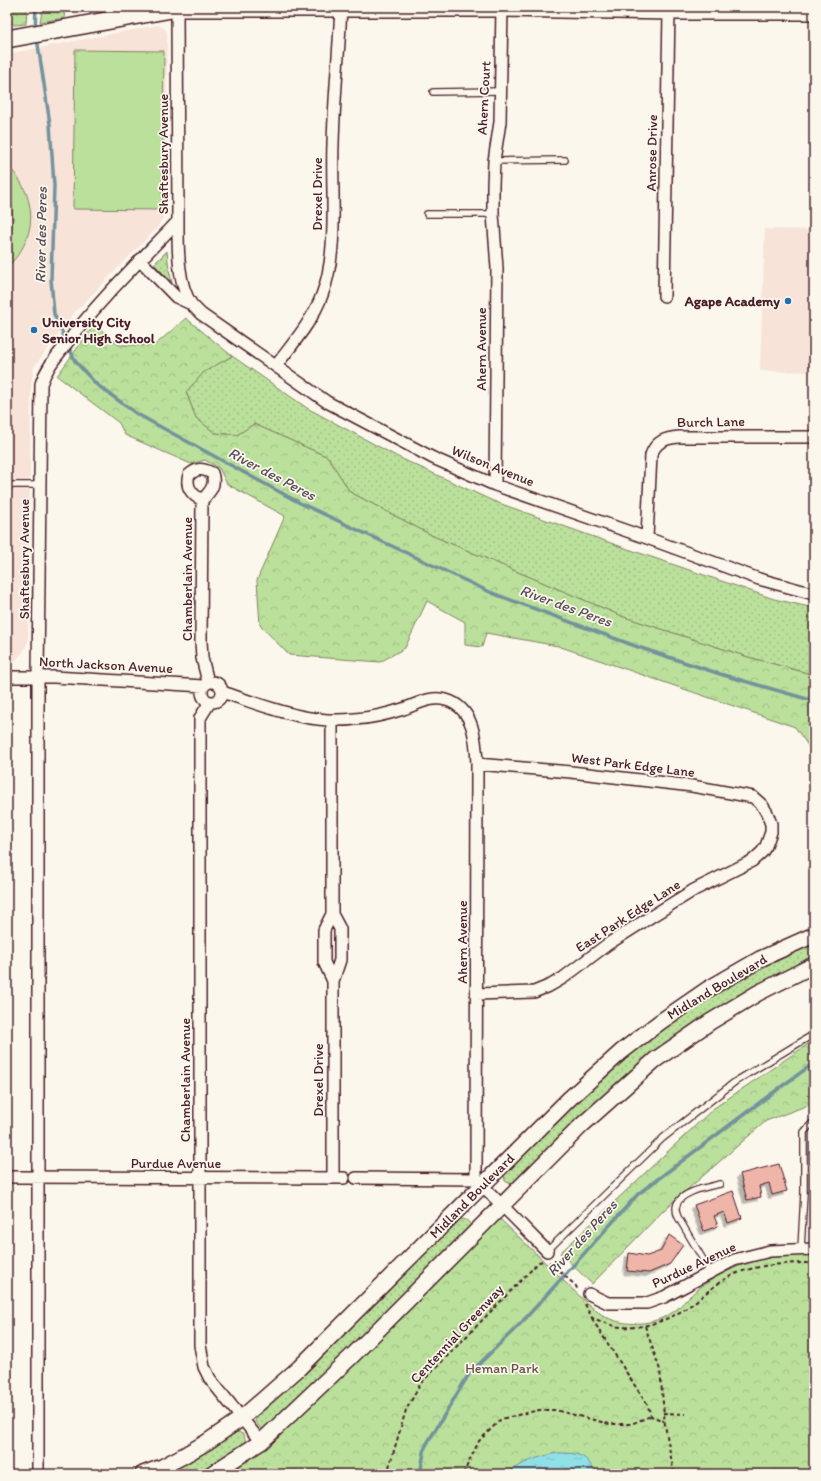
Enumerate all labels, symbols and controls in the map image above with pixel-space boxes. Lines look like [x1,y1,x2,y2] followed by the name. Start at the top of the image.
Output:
[474,60,494,136] street label: Ahern Court
[155,93,172,214] street label: Shaftesbury Avenue
[643,114,661,192] street label: Anrose Drive
[309,157,326,231] street label: Drexel Drive
[31,185,51,283] water label: River des Peres
[684,293,780,310] place label: Agape Academy
[783,296,793,306] marker: Agape Academy
[473,307,490,391] street label: Ahern Avenue
[42,314,156,347] place label: University City Senior High School
[29,325,39,335] marker: University City Senior High School
[677,413,745,431] street label: Burch Lane
[449,442,537,490] street label: Wilson Avenue
[225,443,320,505] water label: River des Peres
[16,498,33,619] street label: Shaftesbury Avenue
[179,517,196,641] street label: Chamberlain Avenue
[518,581,615,631] water label: River des Peres
[39,653,174,677] street label: North Jackson Avenue
[570,749,696,781] street label: West Park Edge Lane
[572,876,684,956] street label: East Park Edge Lane
[454,900,471,984] street label: Ahern Avenue
[664,950,770,1023] street label: Midland Boulevard
[177,1018,194,1142] street label: Chamberlain Avenue
[310,1043,327,1117] street label: Drexel Drive
[426,1150,518,1242] street label: Midland Boulevard
[131,1155,222,1172] street label: Purdue Avenue
[543,1195,622,1280] water label: River des Peres
[649,1238,739,1292] street label: Purdue Avenue
[407,1281,508,1387] street label: Centennial Greenway
[465,1360,540,1377] park label: Heman Park

